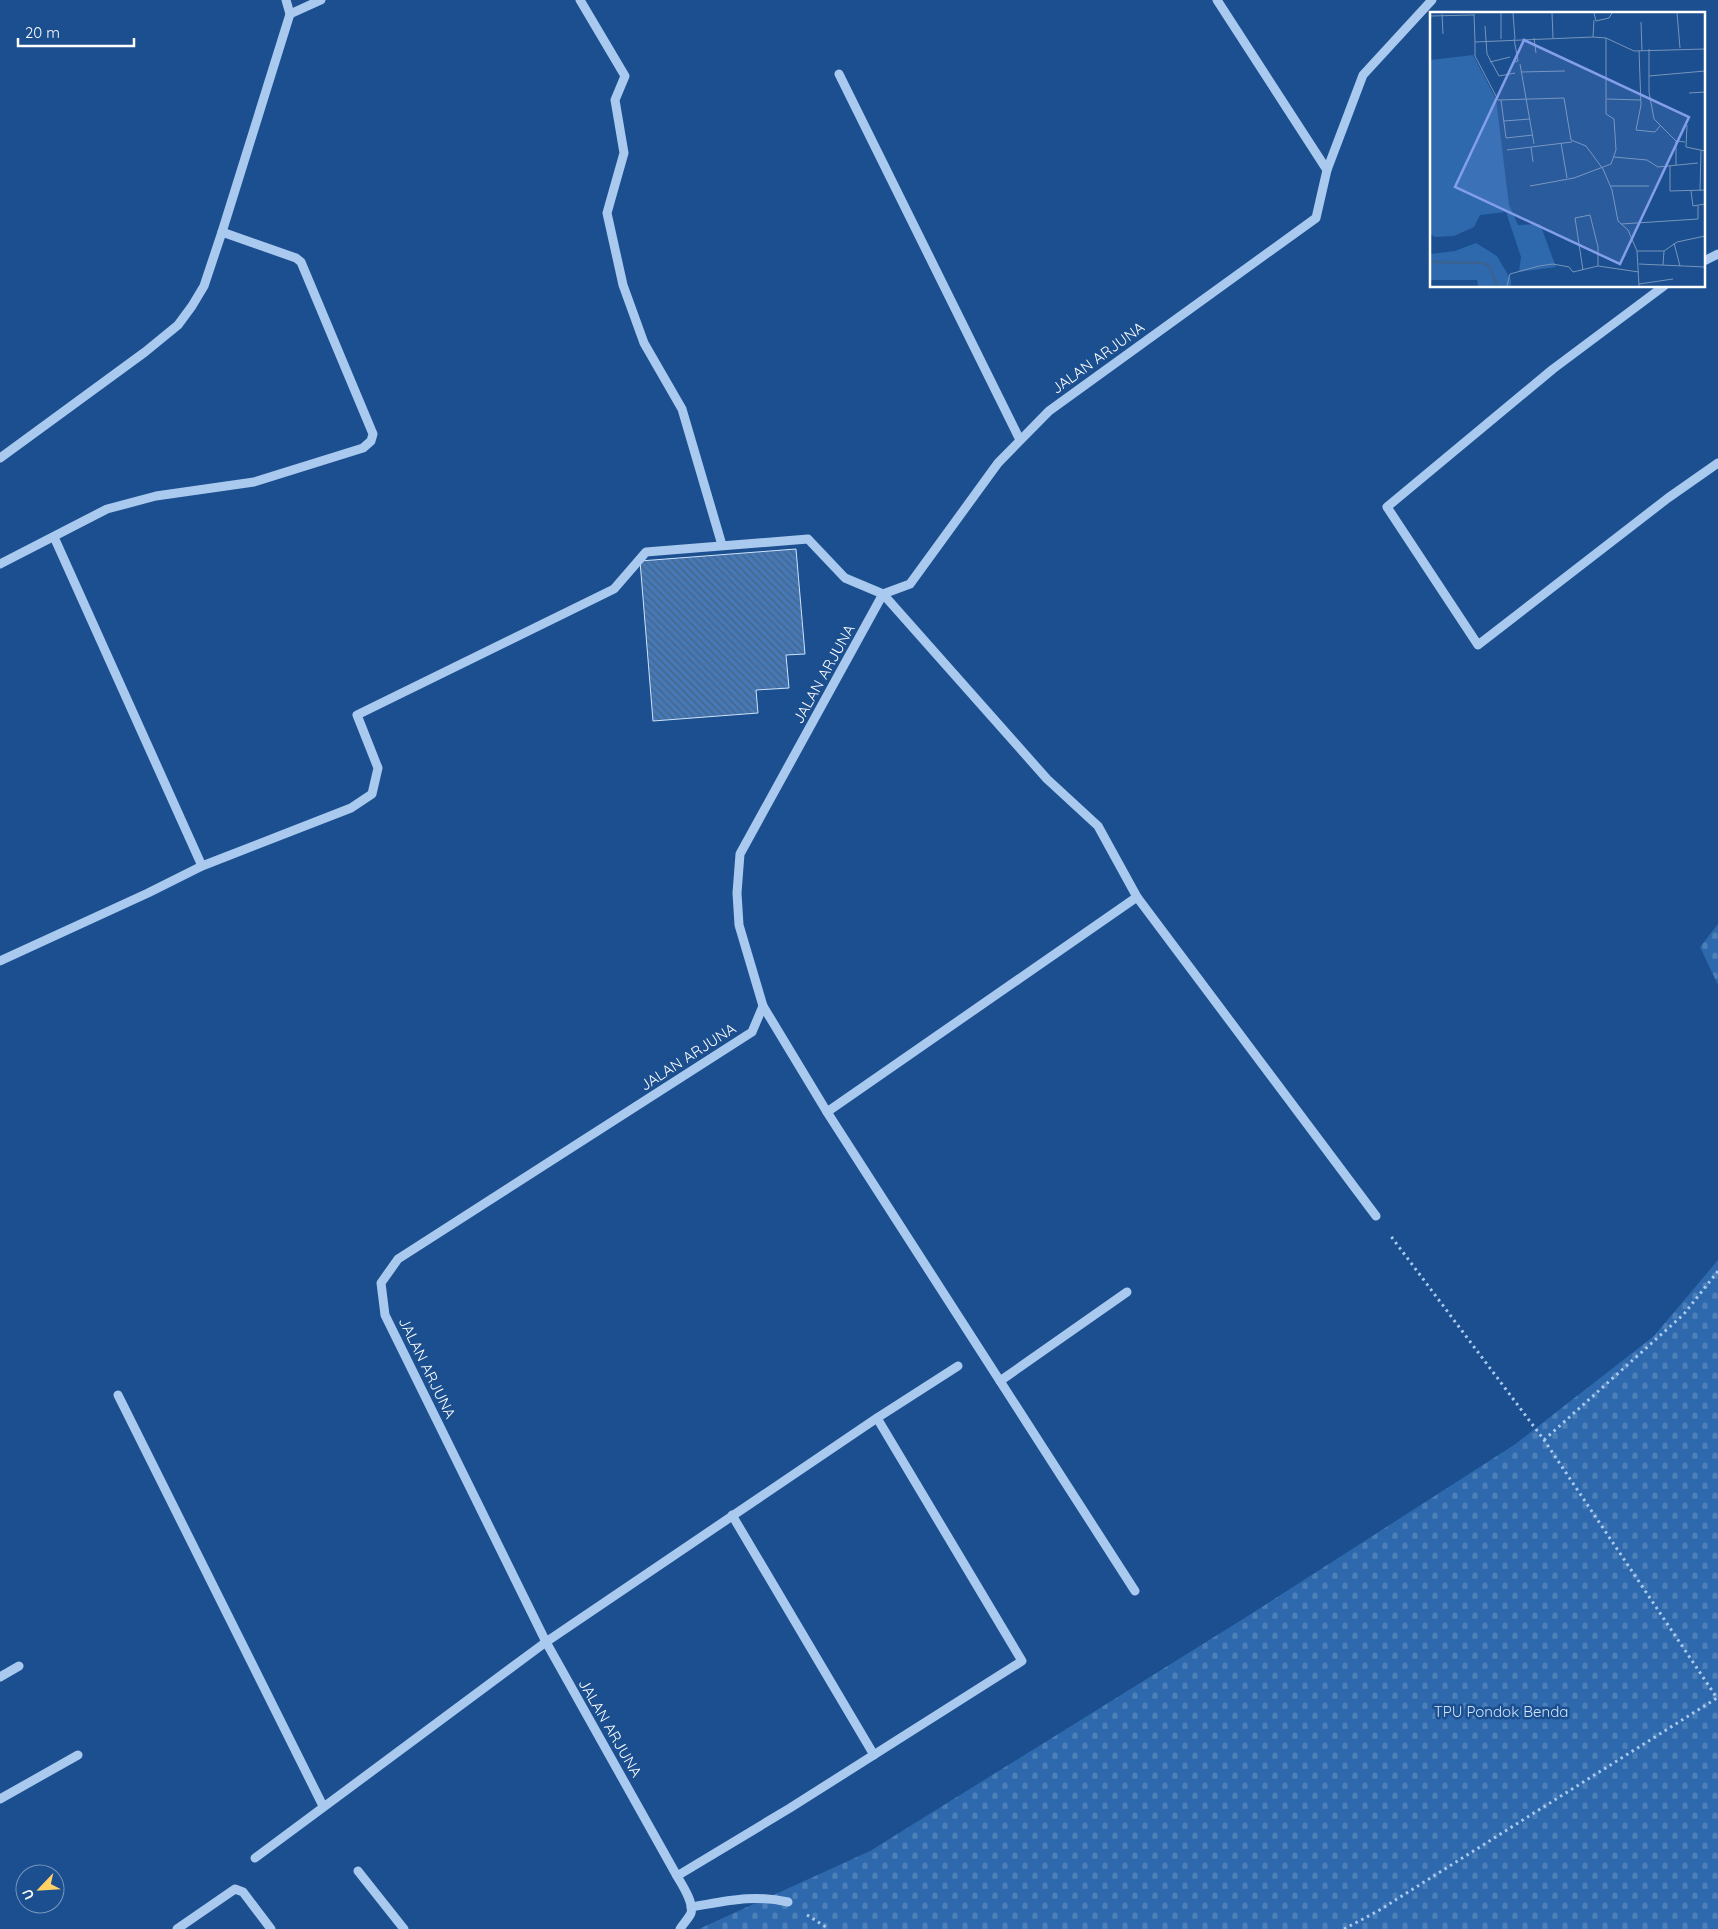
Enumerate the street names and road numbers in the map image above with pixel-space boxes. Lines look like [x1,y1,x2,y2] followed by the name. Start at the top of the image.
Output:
[1047,317,1148,398] street label: JALAN ARJUNA
[788,621,859,727] street label: JALAN ARJUNA
[636,1018,739,1095] street label: JALAN ARJUNA
[395,1314,460,1422] street label: JALAN ARJUNA
[575,1675,646,1781] street label: JALAN ARJUNA

